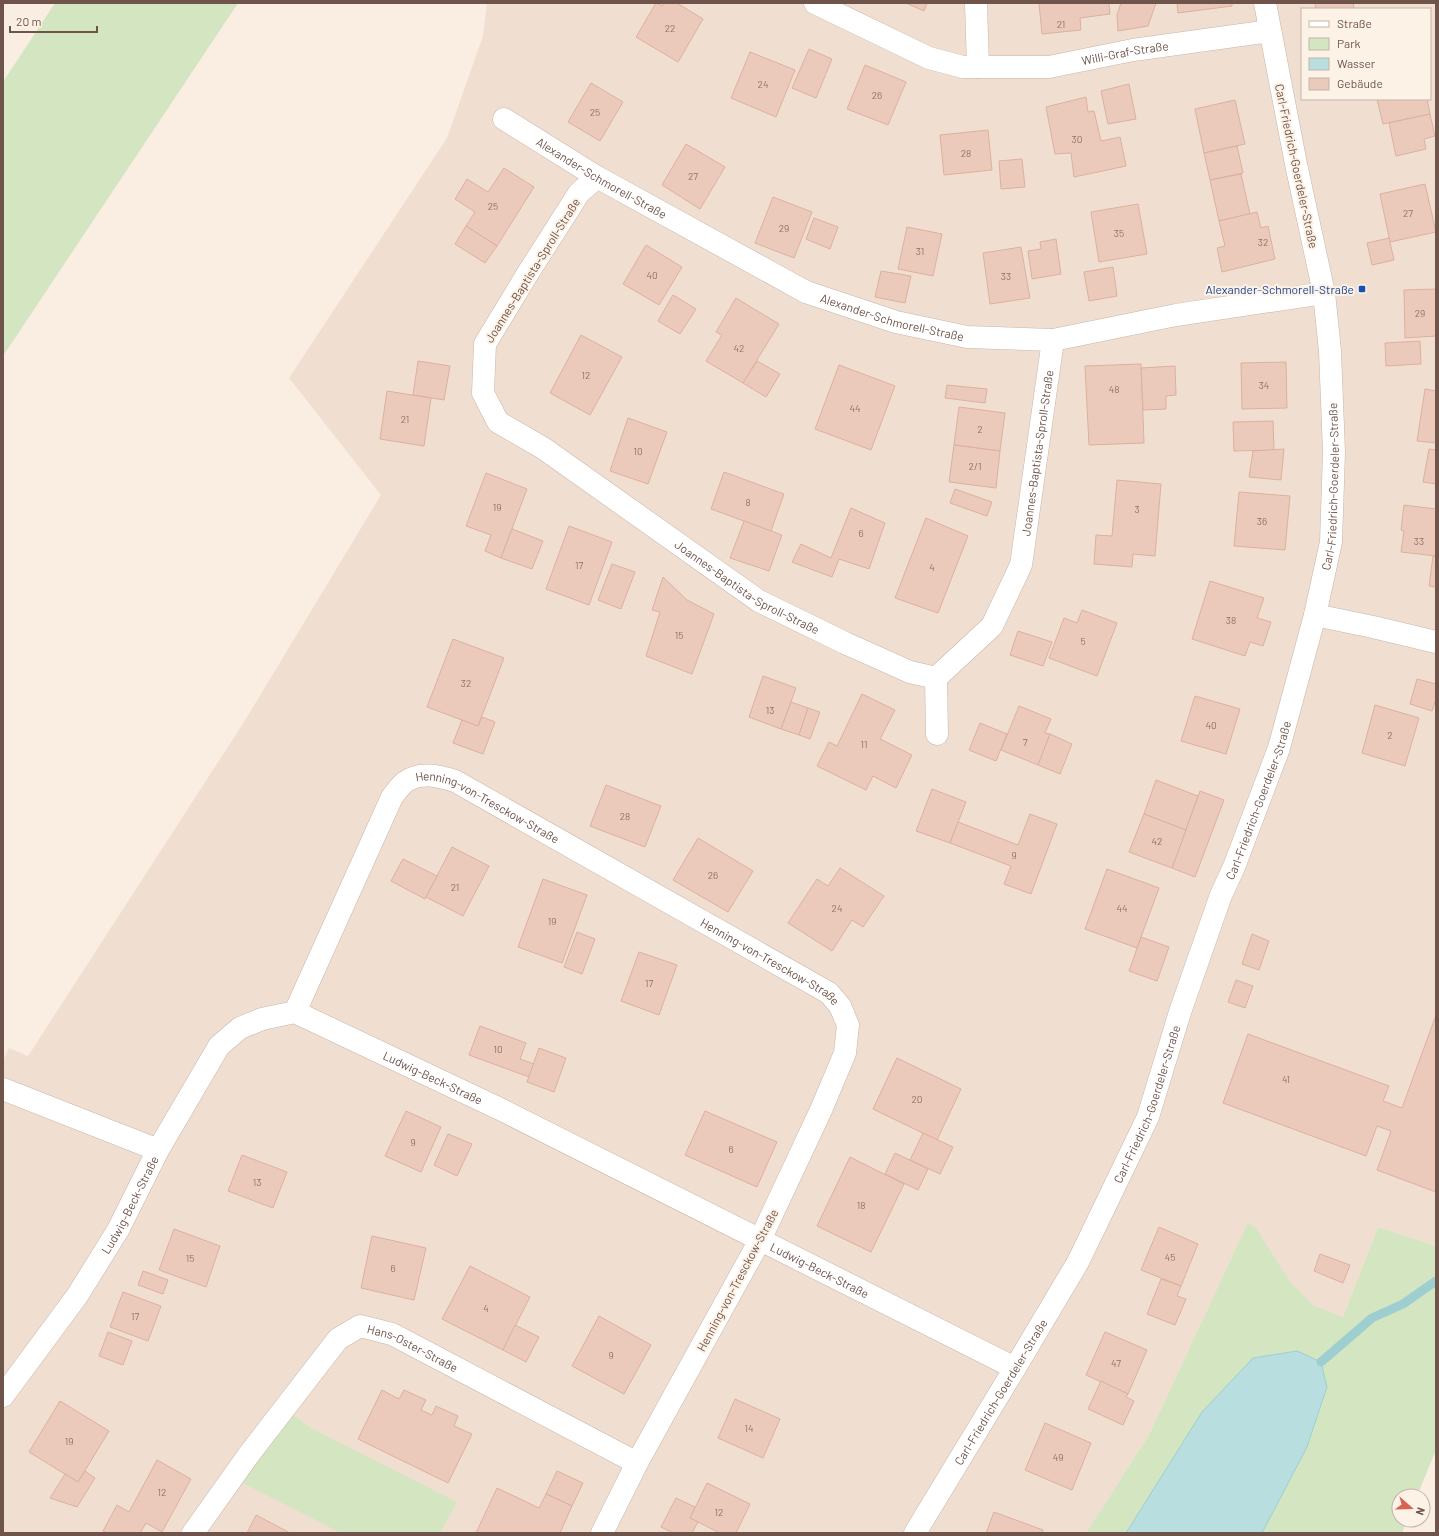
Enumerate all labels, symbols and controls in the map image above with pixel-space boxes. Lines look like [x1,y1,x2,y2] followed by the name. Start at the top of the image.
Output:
[10,8,97,34] scale bar
[1301,8,1431,100] legend
[16,14,42,28] text: 20 m
[1337,16,1372,30] text: Straße
[1057,18,1065,30] house number: 21
[665,22,675,34] house number: 22
[1337,36,1361,50] text: Park
[1080,38,1169,67] street label: Willi-Graf-Straße
[1337,56,1376,70] text: Wasser
[1337,76,1383,90] text: Gebäude
[758,78,768,90] house number: 24
[1273,83,1321,249] street label: Carl-Friedrich-Goerdeler-Straße
[872,89,882,101] house number: 26
[590,106,600,118] house number: 25
[1072,133,1082,145] house number: 30
[534,134,669,221] street label: Alexander-Schmorell-Straße
[961,147,971,159] house number: 28
[688,170,698,182] house number: 27
[482,195,582,345] street label: Joannes-Baptista-Sproll-Straße
[488,200,498,212] house number: 25
[1403,207,1413,219] house number: 27
[779,222,789,234] house number: 29
[1114,227,1124,239] house number: 35
[1258,236,1268,248] house number: 32
[916,245,924,257] house number: 31
[646,269,658,281] house number: 40
[1001,270,1011,282] house number: 33
[1206,282,1354,296] place label: Alexander-Schmorell-Straße
[1357,284,1367,294] marker: Alexander-Schmorell-Straße
[819,290,965,343] street label: Alexander-Schmorell-Straße
[1415,307,1425,319] house number: 29
[734,342,744,354] house number: 42
[582,369,590,381] house number: 12
[1018,369,1056,537] street label: Joannes-Baptista-Sproll-Straße
[1259,379,1269,391] house number: 34
[1109,383,1119,395] house number: 48
[849,402,861,414] house number: 44
[1318,402,1341,571] street label: Carl-Friedrich-Goerdeler-Straße
[401,413,409,425] house number: 21
[977,423,983,435] house number: 2
[633,445,643,457] house number: 10
[969,460,981,472] house number: 2/1
[745,496,751,508] house number: 8
[493,501,501,513] house number: 19
[1134,503,1140,515] house number: 3
[1257,515,1267,527] house number: 36
[858,527,864,539] house number: 6
[1414,535,1424,547] house number: 33
[672,537,822,636] street label: Joannes-Baptista-Sproll-Straße
[575,559,583,571] house number: 17
[929,561,935,573] house number: 4
[1226,614,1236,626] house number: 38
[675,629,683,641] house number: 15
[1080,635,1086,647] house number: 5
[461,677,471,689] house number: 32
[766,704,774,716] house number: 13
[1205,719,1217,731] house number: 40
[1222,719,1293,882] street label: Carl-Friedrich-Goerdeler-Straße
[1387,729,1393,741] house number: 2
[1023,736,1028,748] house number: 7
[860,738,868,750] house number: 11
[414,768,562,846] street label: Henning-von-Tresckow-Straße
[620,810,630,822] house number: 28
[1152,835,1162,847] house number: 42
[1011,849,1017,861] house number: 9
[708,869,718,881] house number: 26
[451,881,459,893] house number: 21
[832,902,842,914] house number: 24
[1116,902,1128,914] house number: 44
[548,915,556,927] house number: 19
[698,915,843,1007] street label: Henning-von-Tresckow-Straße
[645,977,653,989] house number: 17
[1110,1023,1183,1185] street label: Carl-Friedrich-Goerdeler-Straße
[493,1043,503,1055] house number: 10
[381,1048,485,1107] street label: Ludwig-Beck-Straße
[1282,1073,1290,1085] house number: 41
[911,1093,923,1105] house number: 20
[410,1136,416,1148] house number: 9
[728,1143,734,1155] house number: 6
[98,1153,161,1256] street label: Ludwig-Beck-Straße
[253,1176,261,1188] house number: 13
[857,1199,865,1211] house number: 18
[693,1206,781,1354] street label: Henning-von-Tresckow-Straße
[768,1239,871,1300] street label: Ludwig-Beck-Straße
[1165,1251,1175,1263] house number: 45
[186,1252,194,1264] house number: 15
[390,1262,396,1274] house number: 6
[483,1302,489,1314] house number: 4
[131,1310,139,1322] house number: 17
[951,1316,1050,1467] street label: Carl-Friedrich-Goerdeler-Straße
[366,1321,460,1375] street label: Hans-Oster-Straße
[608,1349,614,1361] house number: 9
[1111,1357,1121,1369] house number: 47
[744,1422,754,1434] house number: 14
[65,1435,73,1447] house number: 19
[1053,1451,1063,1463] house number: 49
[158,1486,166,1498] house number: 12
[1391,1488,1431,1528] north arrow
[715,1506,723,1518] house number: 12
[1414,1506,1428,1517] text: N

